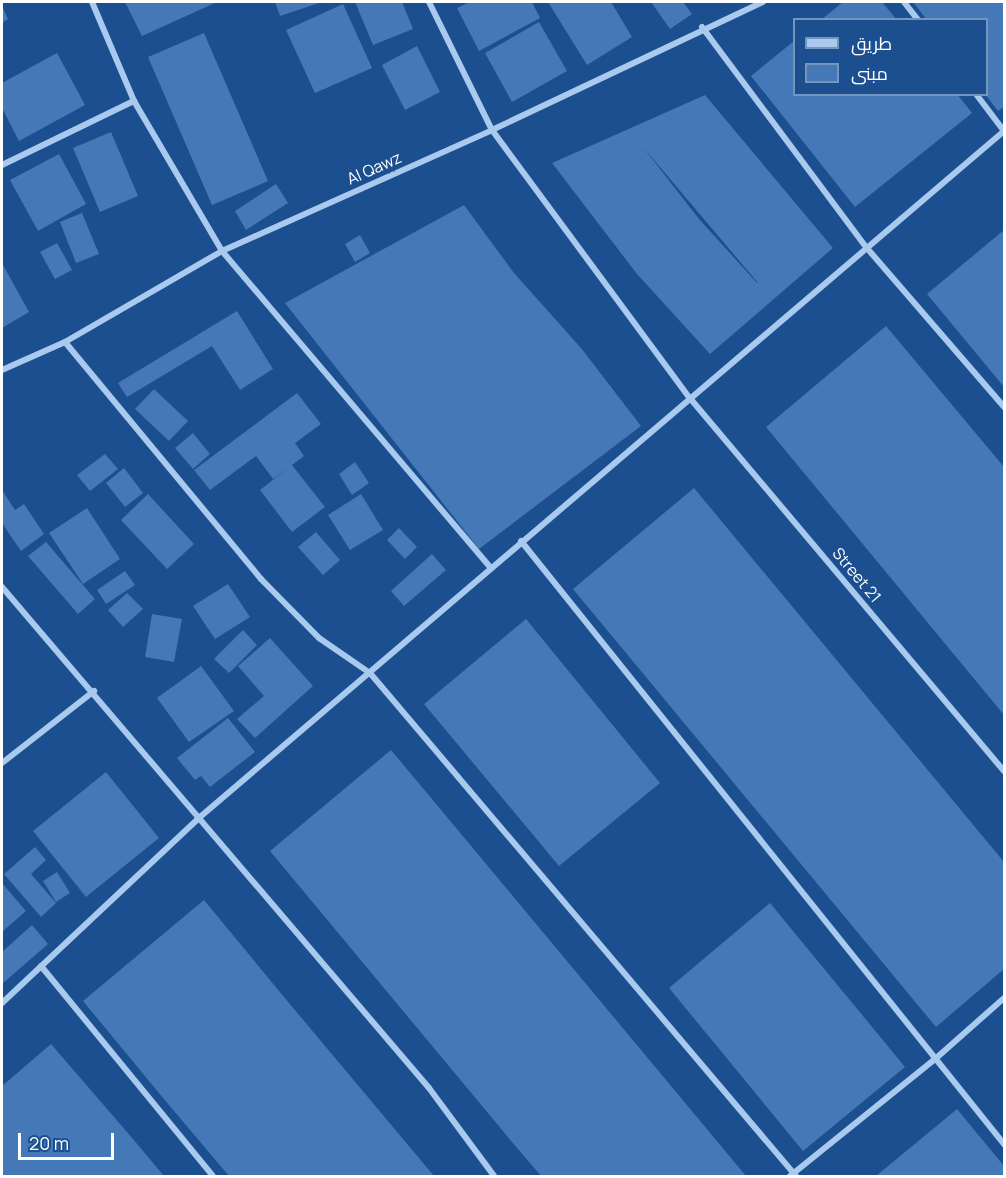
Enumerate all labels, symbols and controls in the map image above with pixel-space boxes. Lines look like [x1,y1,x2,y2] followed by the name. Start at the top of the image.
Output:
[793,18,988,96] legend
[851,31,892,55] text: طريق
[851,61,888,85] text: مبنى
[344,147,404,189] street label: Al Qawz
[829,544,885,606] street label: Street 21
[21,1121,117,1159] scale bar
[29,1131,69,1155] text: 20 m

